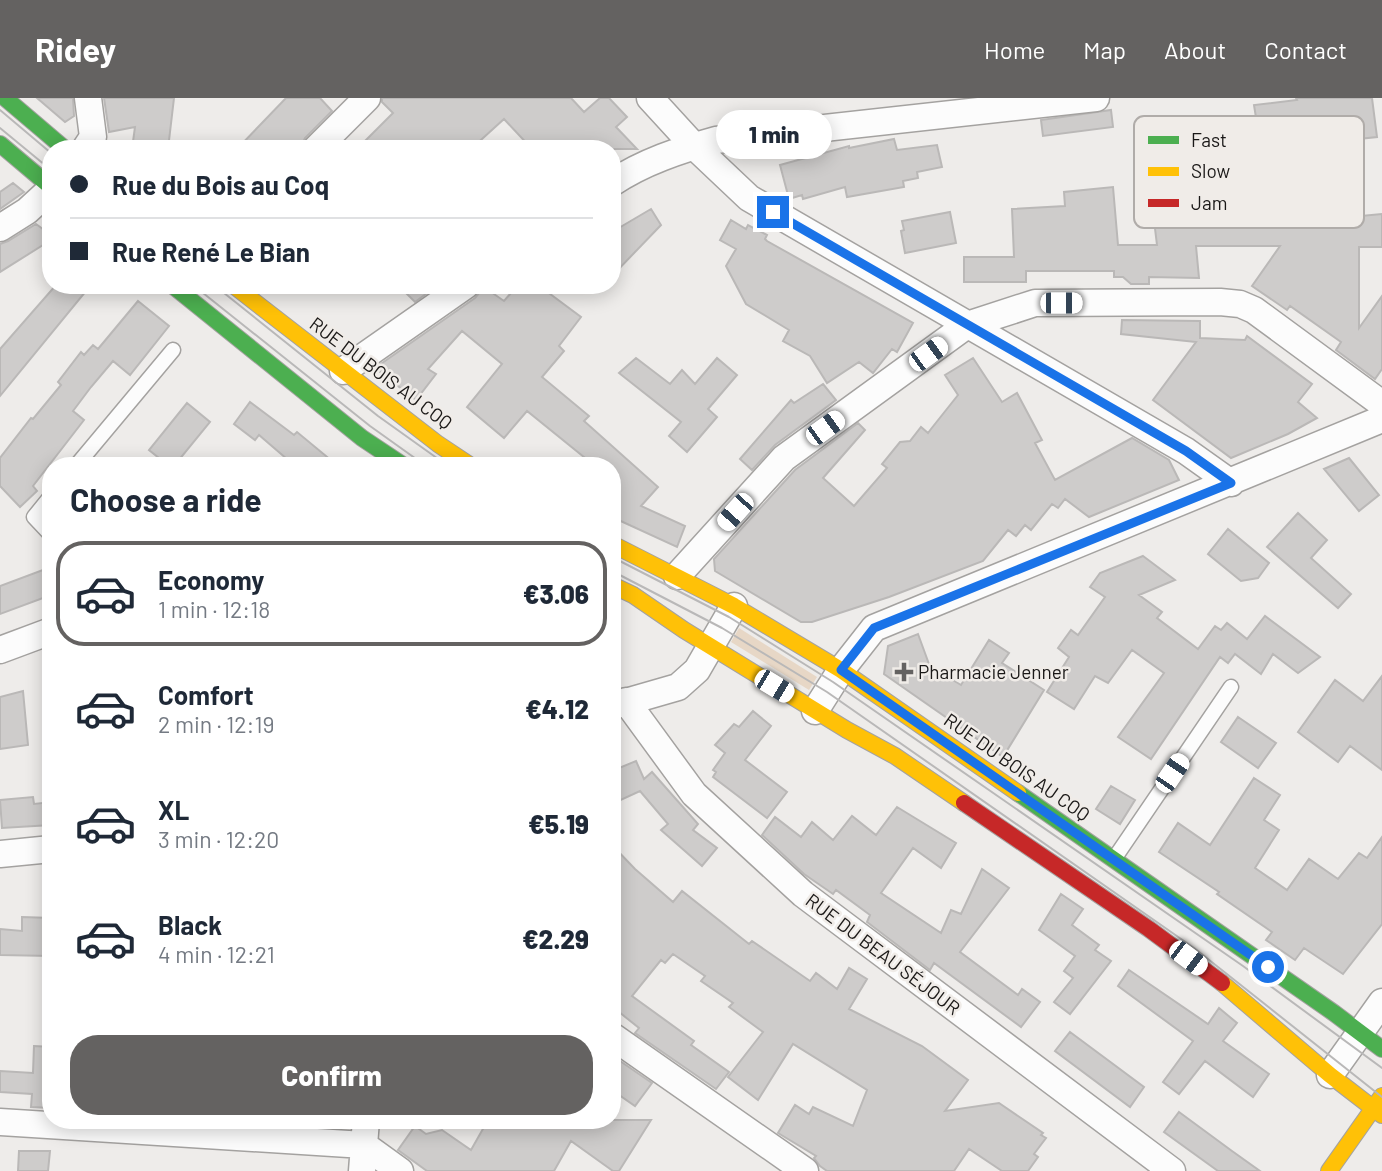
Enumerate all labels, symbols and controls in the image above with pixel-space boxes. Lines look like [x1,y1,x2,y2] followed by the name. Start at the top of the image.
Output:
[35,29,116,69] text: Ridey
[984,35,1045,64] text: Home
[1083,35,1126,64] text: Map
[1164,35,1226,64] text: About
[1264,35,1347,64] text: Contact
[715,110,831,159] callout: 1 min
[1134,116,1364,228] legend
[749,120,799,148] text: 1 min
[1191,128,1227,151] text: Fast
[1191,159,1230,182] text: Slow
[112,169,329,200] text: Rue du Bois au Coq
[1191,191,1227,214] text: Jam
[757,196,789,228] route end
[112,236,310,267] text: Rue René Le Bian
[1041,293,1083,314] car
[306,312,457,434] street label: RUE DU BOIS AU COQ
[905,333,952,375] car
[802,407,849,449] car
[70,480,262,518] text: Choose a ride
[714,489,757,535] car
[74,562,137,625] icon: car
[158,564,264,595] text: Economy
[523,578,589,609] text: €3.06
[158,595,270,623] text: 1 min · 12:18
[918,660,1069,683] place label: Pharmacie Jenner
[896,664,912,680] marker: Pharmacie Jenner
[751,666,798,706] car
[74,677,137,740] icon: car
[158,679,254,710] text: Comfort
[525,693,589,724] text: €4.12
[940,708,1095,825] street label: RUE DU BOIS AU COQ
[158,710,274,738] text: 2 min · 12:19
[1152,750,1193,796] car
[74,792,137,855] icon: car
[158,794,189,825] text: XL
[528,808,589,839] text: €5.19
[158,825,279,853] text: 3 min · 12:20
[802,888,965,1019] street label: RUE DU BEAU SÉJOUR
[74,907,137,970] icon: car
[158,909,222,940] text: Black
[522,923,589,954] text: €2.29
[1165,937,1212,979] car
[158,940,275,968] text: 4 min · 12:21
[1252,951,1284,983] route start
[70,1035,593,1115] button: Confirm

